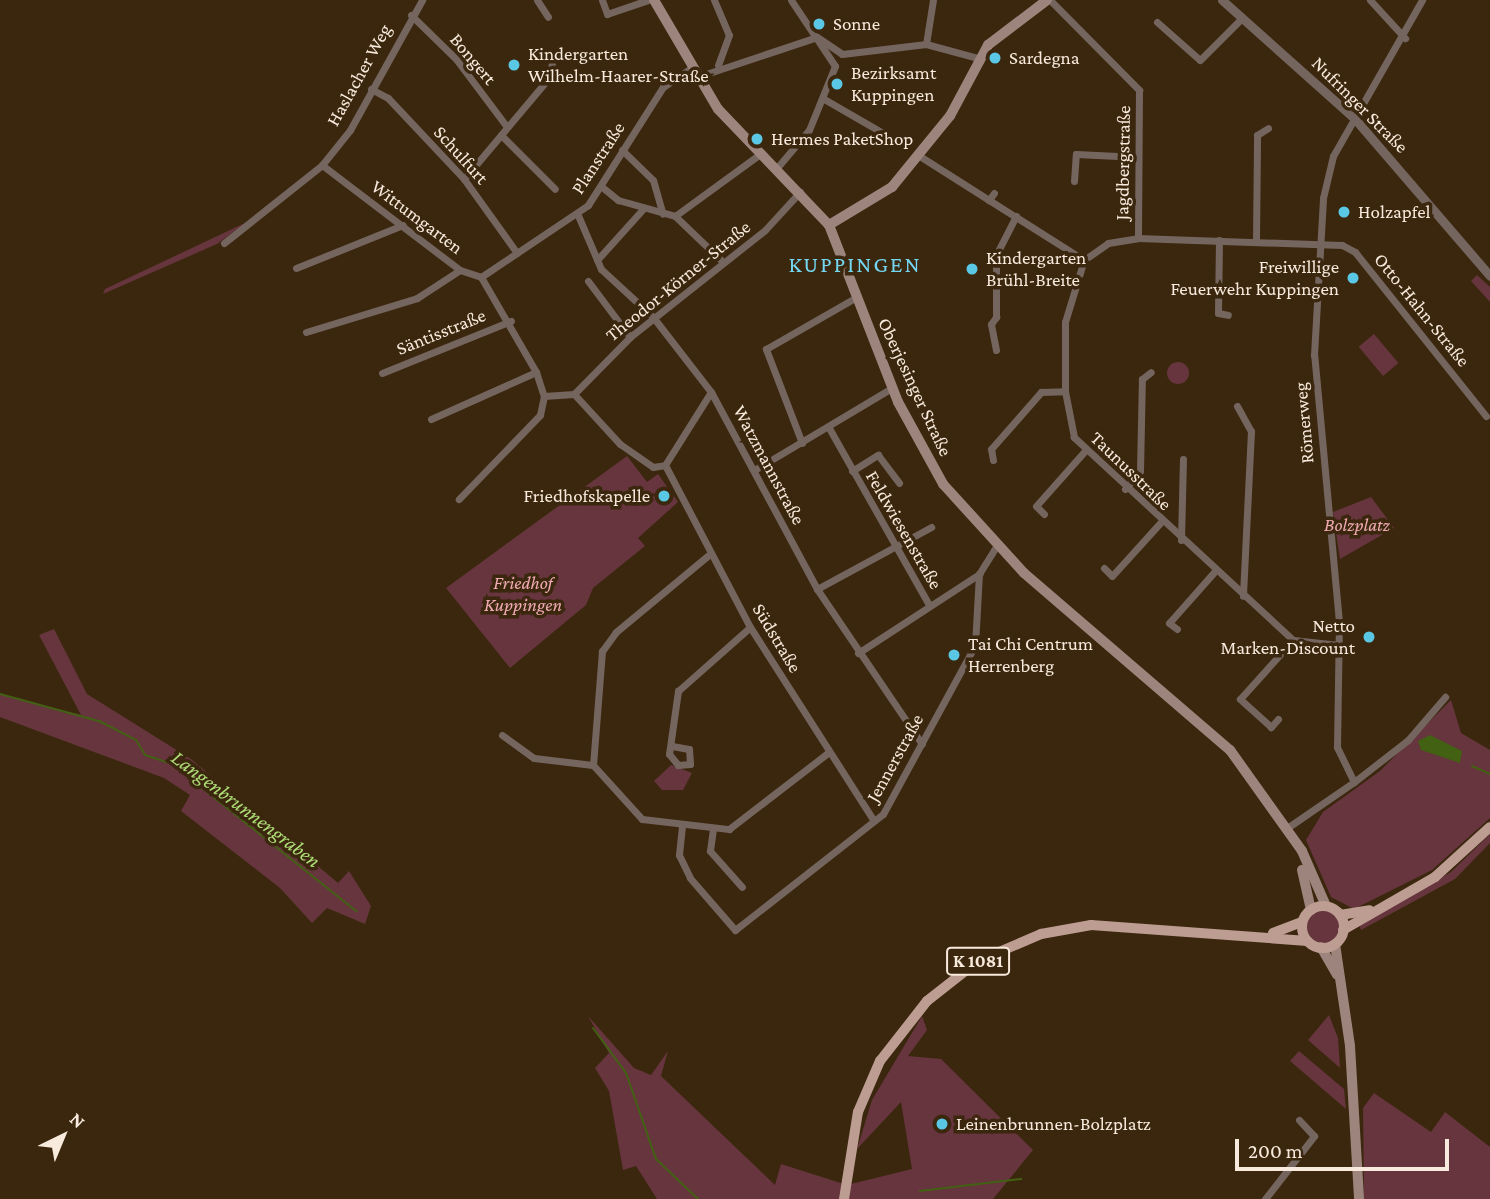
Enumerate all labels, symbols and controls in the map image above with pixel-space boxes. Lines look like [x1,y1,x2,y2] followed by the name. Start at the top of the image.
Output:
[833,13,880,35] place label: Sonne
[811,16,827,32] marker: Sonne
[322,20,396,130] street label: Haslacher Weg
[445,28,501,90] street label: Bongert
[528,43,709,87] place label: Kindergarten Wilhelm-Haarer-Straße
[1009,47,1080,69] place label: Sardegna
[987,50,1003,66] marker: Sardegna
[1307,52,1413,158] street label: Nufringer Straße
[506,57,522,73] marker: Kindergarten Wilhelm-Haarer-Straße
[851,62,936,106] place label: Bezirksamt Kuppingen
[829,76,845,92] marker: Bezirksamt Kuppingen
[1111,105,1135,221] street label: Jagdbergstraße
[566,118,630,198] street label: Planstraße
[429,121,493,189] street label: Schulfurt
[771,128,913,150] place label: Hermes PaketShop
[749,131,765,147] marker: Hermes PaketShop
[366,175,468,259] street label: Wittumgarten
[1358,201,1431,223] place label: Holzapfel
[1336,204,1352,220] marker: Holzapfel
[601,216,755,346] street label: Theodor-Körner-Straße
[986,247,1086,291] place label: Kindergarten Brühl-Breite
[1369,249,1475,371] street label: Otto-Hahn-Straße
[790,250,920,278] district label: KUPPINGEN
[1170,256,1339,300] place label: Freiwillige Feuerwehr Kuppingen
[964,261,980,277] marker: Kindergarten Brühl-Breite
[1345,270,1361,286] marker: Freiwillige Feuerwehr Kuppingen
[393,304,489,360] street label: Säntisstraße
[873,314,957,460] street label: Oberjesinger Straße
[1289,381,1319,465] street label: Römerweg
[728,401,810,529] street label: Watzmannstraße
[1086,427,1176,515] street label: Taunusstraße
[861,467,947,593] street label: Feldwiesenstraße
[524,485,650,507] place label: Friedhofskapelle
[656,488,672,504] marker: Friedhofskapelle
[1324,514,1390,536] park label: Bolzplatz
[484,572,562,616] park label: Friedhof Kuppingen
[747,599,807,677] street label: Südstraße
[1221,615,1355,659] place label: Netto Marken-Discount
[1361,629,1377,645] marker: Netto Marken-Discount
[968,633,1093,677] place label: Tai Chi Centrum Herrenberg
[946,647,962,663] marker: Tai Chi Centrum Herrenberg
[861,710,929,806] street label: Jennerstraße
[167,745,325,873] water label: Langenbrunnengraben
[945,946,1011,976] road number: K 1081
[28,1101,98,1171] north arrow
[66,1108,90,1132] text: N
[956,1113,1151,1135] place label: Leinenbrunnen-Bolzplatz
[934,1116,950,1132] marker: Leinenbrunnen-Bolzplatz
[1238,1126,1452,1170] scale bar
[1248,1139,1303,1163] text: 200 m

